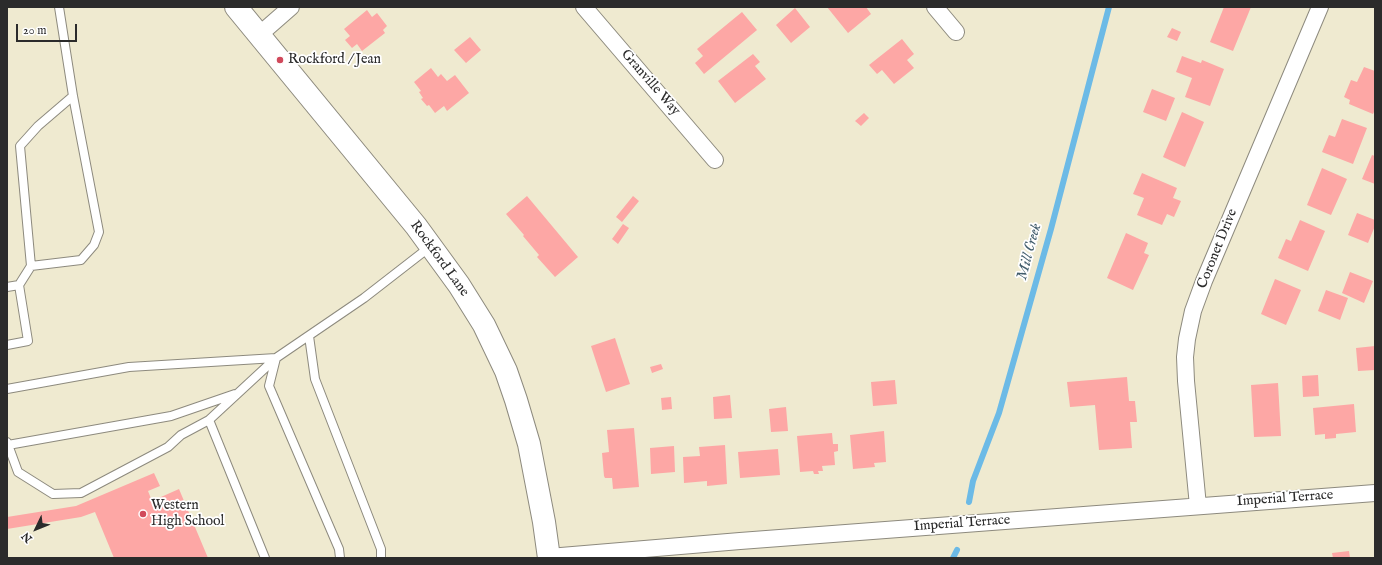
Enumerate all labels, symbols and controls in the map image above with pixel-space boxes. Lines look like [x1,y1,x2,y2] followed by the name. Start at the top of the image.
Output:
[18,16,79,42] scale bar
[23,23,46,38] text: 20 m
[617,47,683,119] street label: Granville Way
[288,52,381,68] place label: Rockford / Jean
[275,55,285,65] marker: Rockford / Jean
[1194,207,1242,291] street label: Coronet Drive
[406,218,472,300] street label: Rockford Lane
[1014,222,1046,282] water label: Mill Creek
[1236,487,1334,511] street label: Imperial Terrace
[151,498,224,530] place label: Western High School
[16,509,56,549] north arrow
[138,509,148,519] marker: Western High School
[913,512,1011,536] street label: Imperial Terrace
[19,529,36,545] text: N

